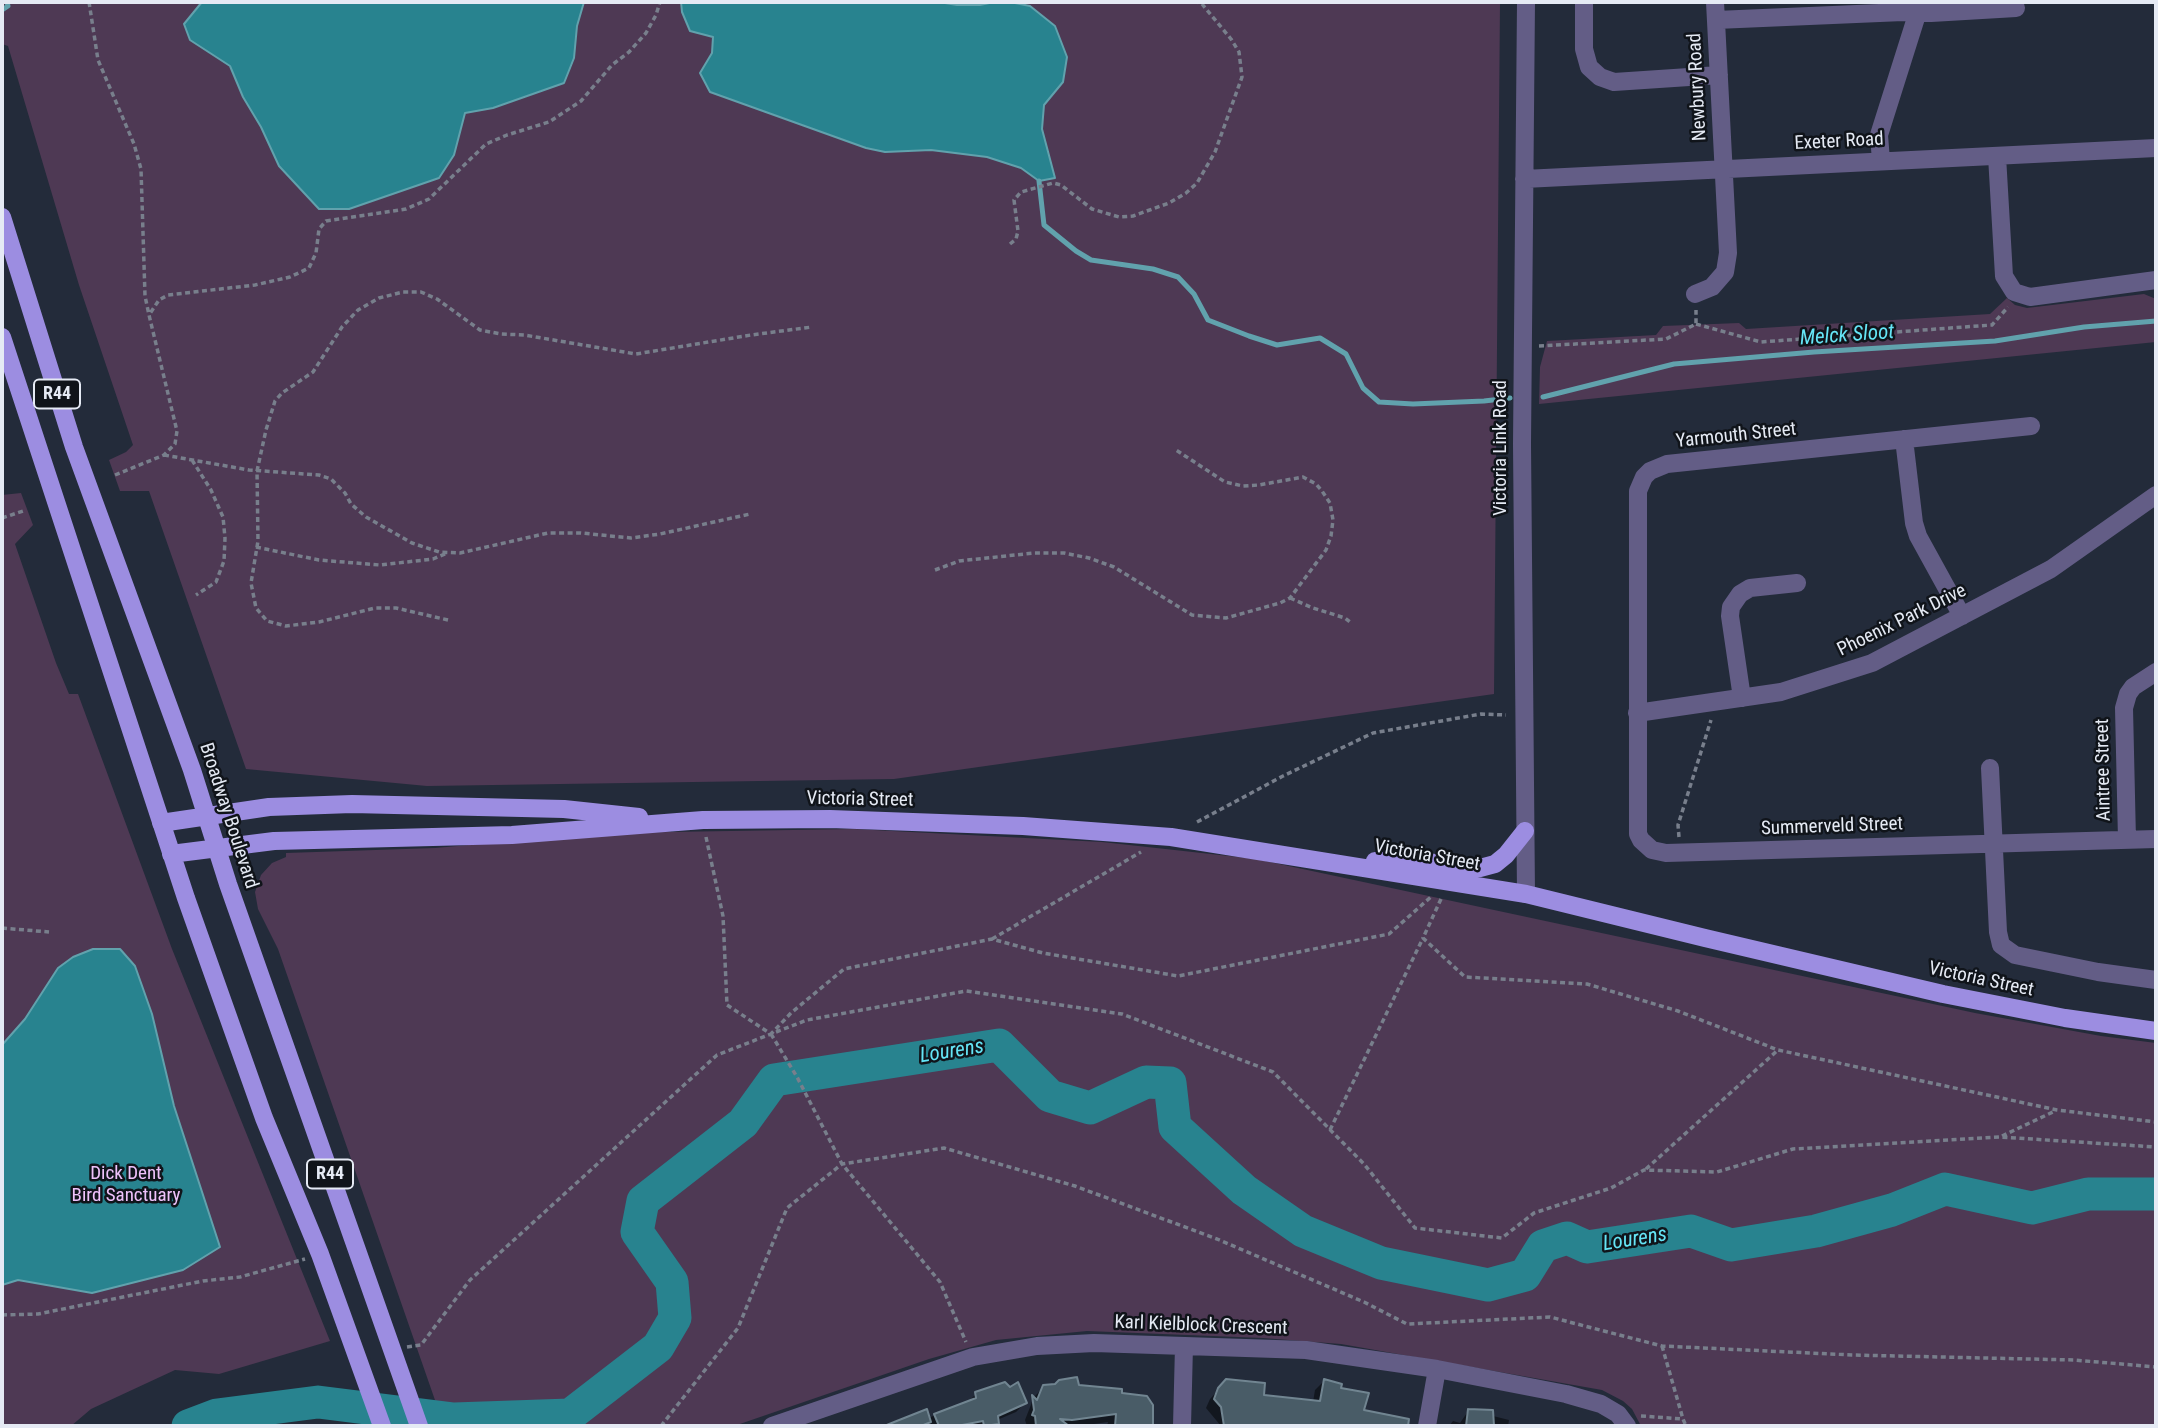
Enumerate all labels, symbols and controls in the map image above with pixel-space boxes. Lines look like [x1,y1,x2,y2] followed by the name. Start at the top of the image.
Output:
[1684,32,1712,142] street label: Newbury Road
[1794,128,1884,156] street label: Exeter Road
[1799,320,1895,352] water label: Melck Sloot
[34,380,80,408] road number: R44
[1490,380,1512,516] street label: Victoria Link Road
[1675,418,1797,454] street label: Yarmouth Street
[1834,580,1970,662] street label: Phoenix Park Drive
[2092,719,2116,821] street label: Aintree Street
[194,740,262,892] street label: Broadway Boulevard
[806,788,914,812] street label: Victoria Street
[1761,813,1903,841] street label: Summerveld Street
[1372,835,1482,877] street label: Victoria Street
[1926,958,2036,1002] street label: Victoria Street
[918,1035,986,1069] water label: Lourens
[307,1160,353,1189] road number: R44
[72,1163,180,1207] park label: Dick Dent Bird Sanctuary
[1601,1223,1669,1257] water label: Lourens
[1114,1312,1288,1340] street label: Karl Kielblock Crescent

